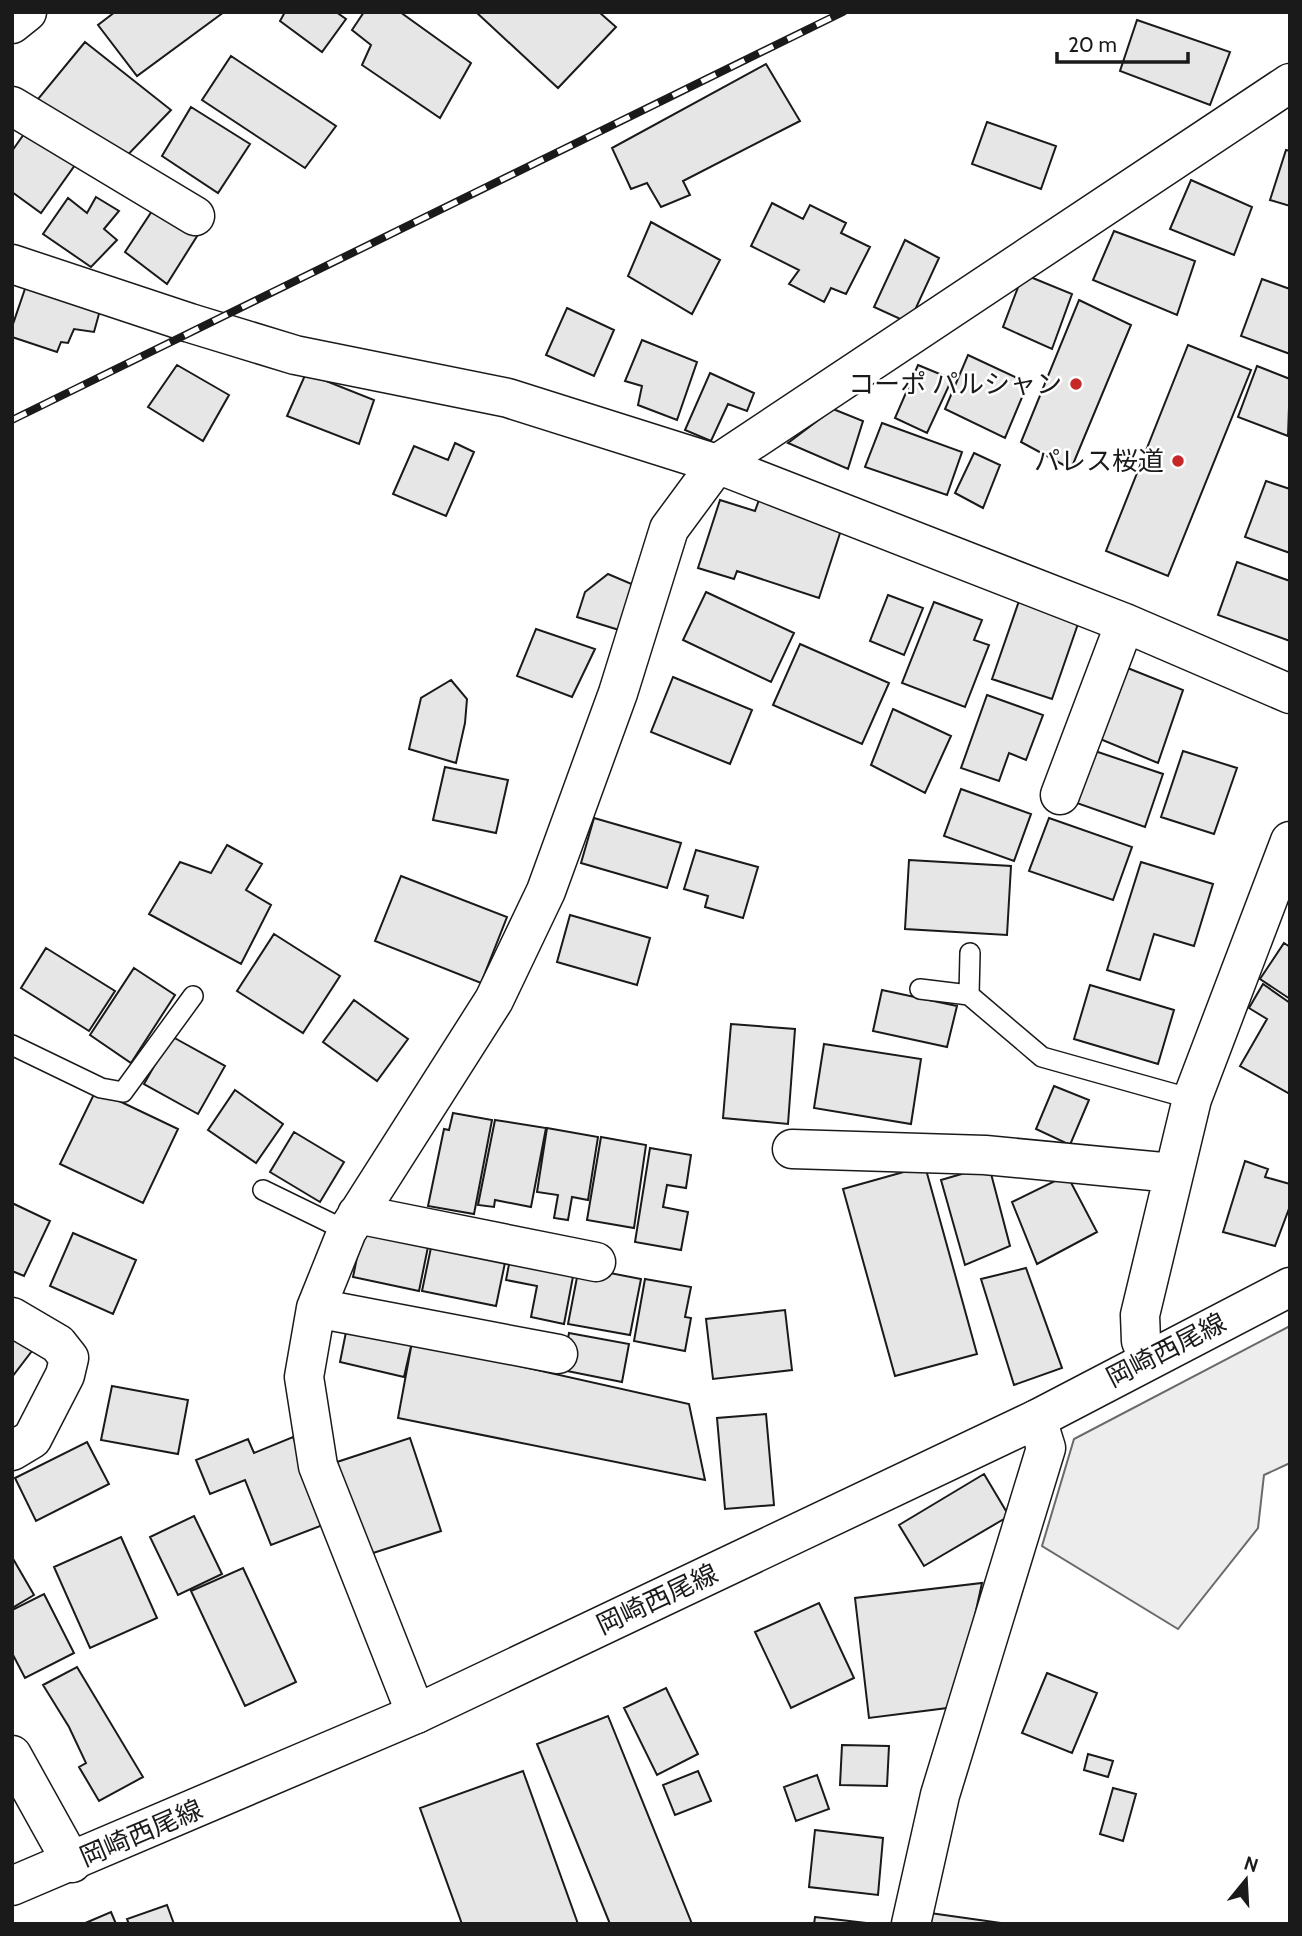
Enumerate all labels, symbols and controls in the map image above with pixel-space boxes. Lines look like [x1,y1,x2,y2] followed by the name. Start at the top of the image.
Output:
[1057,21,1188,65] scale bar
[1068,32,1117,57] text: 20 m
[848,368,1062,400] place label: コーポ パルシャン
[1068,376,1084,392] marker: コーポ パルシャン
[1034,445,1164,477] place label: パレス桜道
[1170,453,1186,469] marker: パレス桜道
[1101,1306,1231,1394] street label: 岡崎西尾線
[591,1557,723,1641] street label: 岡崎西尾線
[75,1793,207,1873] street label: 岡崎西尾線
[1211,1845,1281,1915] north arrow
[1241,1851,1261,1877] text: N

